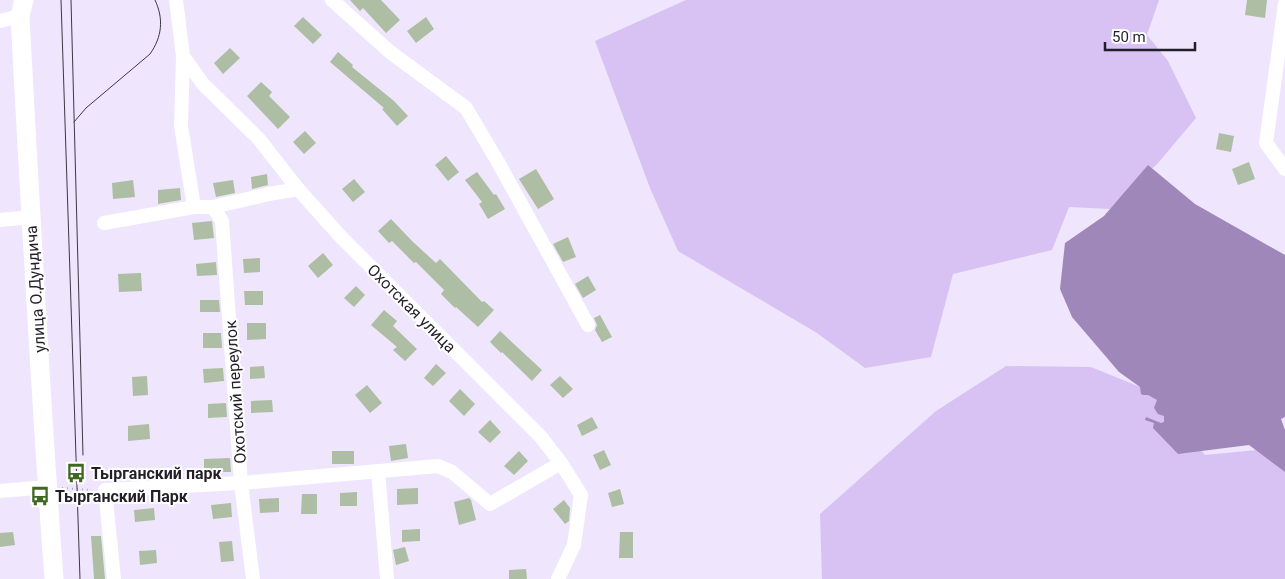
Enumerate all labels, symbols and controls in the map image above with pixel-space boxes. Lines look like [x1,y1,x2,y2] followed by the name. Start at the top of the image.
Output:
[1105,20,1195,52] scale bar
[1112,28,1146,46] text: 50 m
[22,225,49,353] street label: улица О.Дундича
[363,260,460,357] street label: Охотская улица
[221,319,250,464] street label: Охотский переулок
[65,462,87,484] bus stop icon: Тырганский парк
[91,464,223,483] place label: Тырганский парк
[29,485,51,507] bus stop icon: Тырганский Парк
[55,487,189,506] place label: Тырганский Парк

